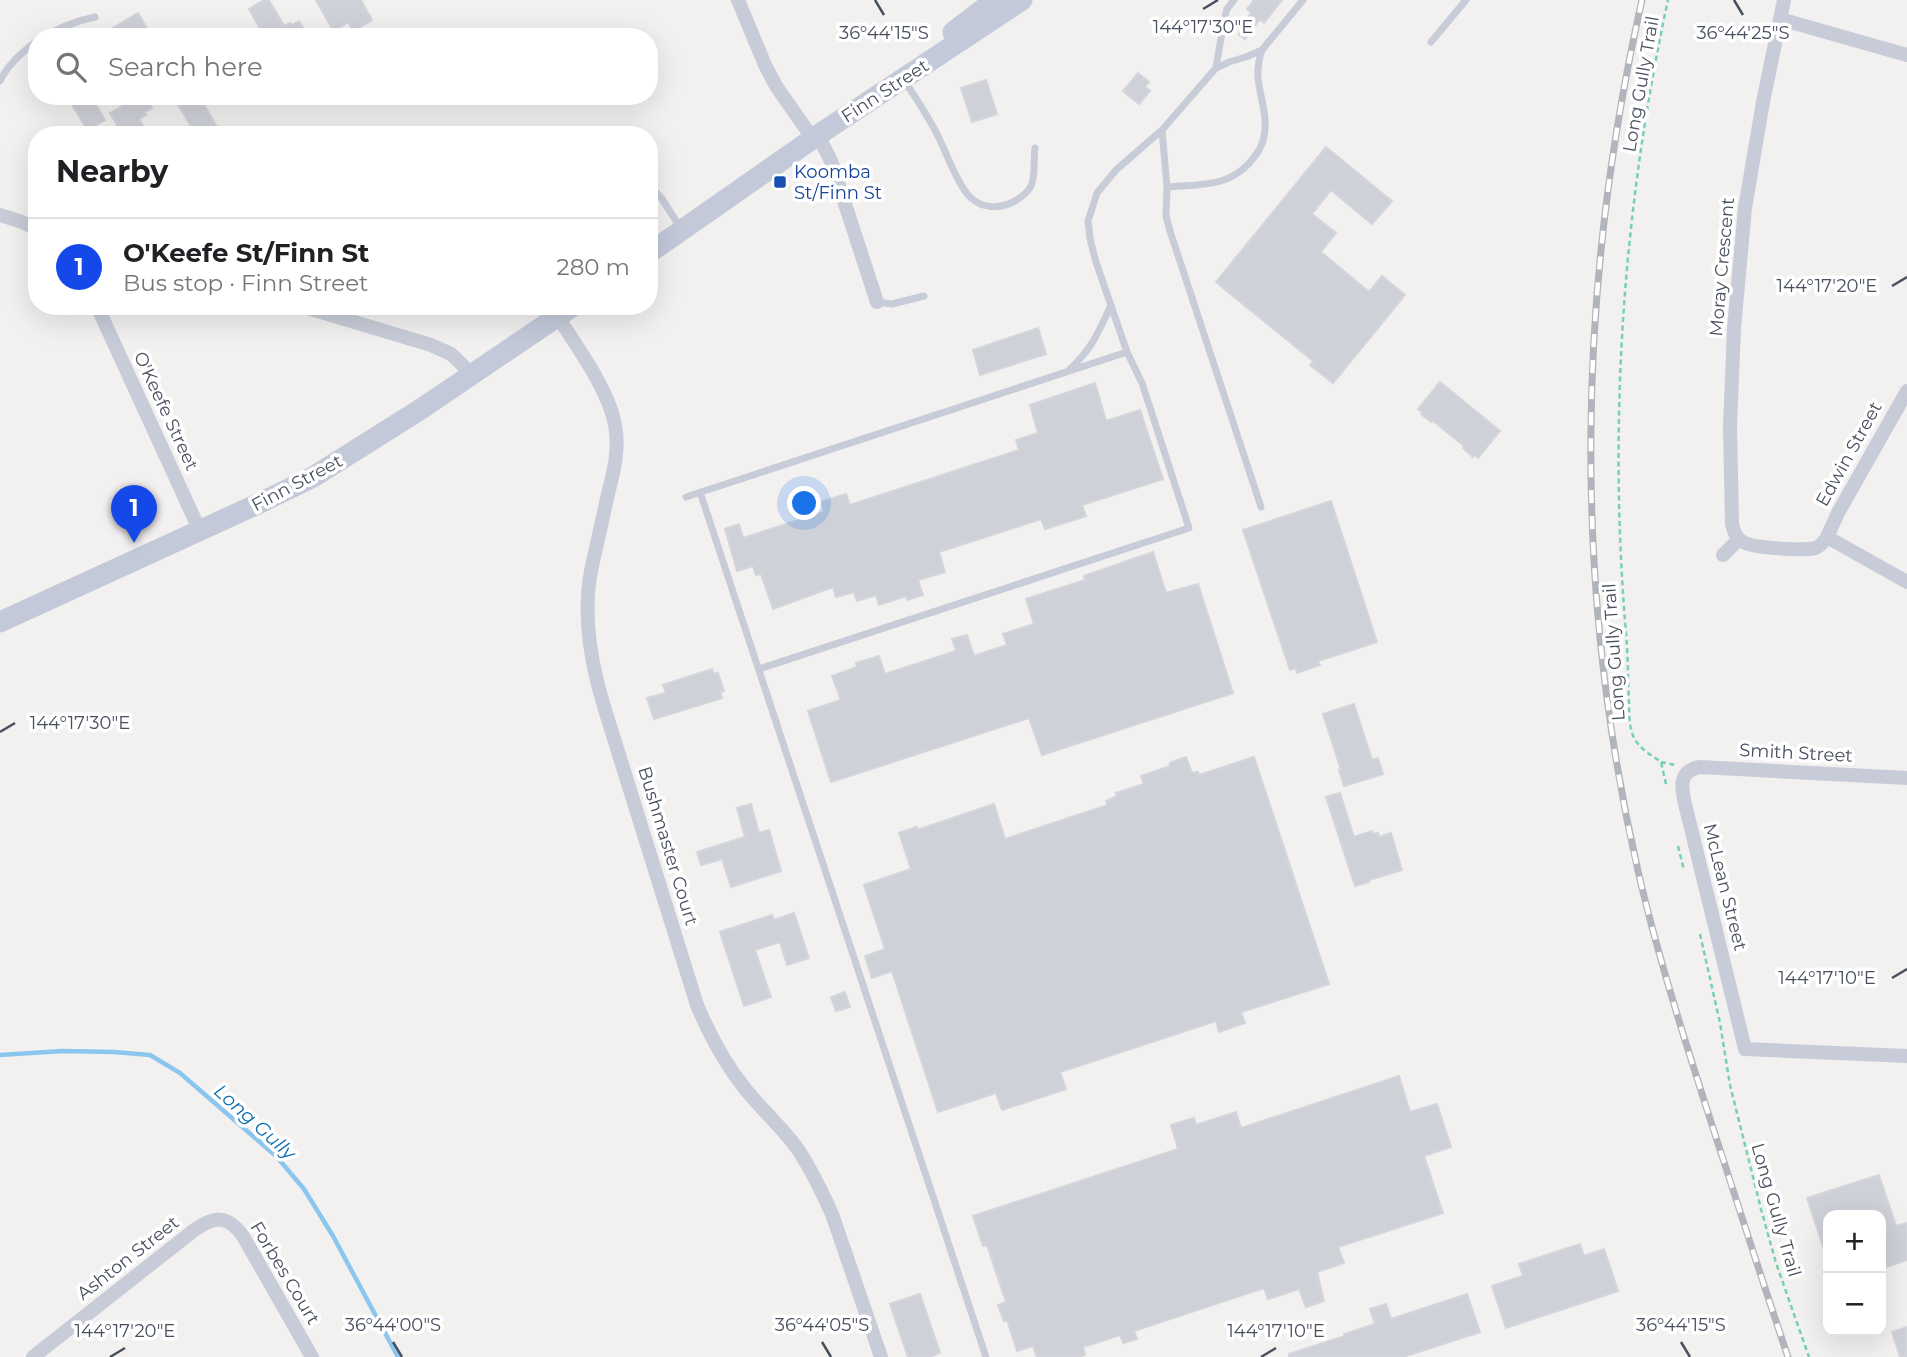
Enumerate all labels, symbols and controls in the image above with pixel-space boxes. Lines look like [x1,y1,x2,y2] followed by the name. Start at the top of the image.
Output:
[1618,14,1664,154] street label: Long Gully Trail
[1153,16,1253,38] text: 144°17'30"E
[839,22,929,44] text: 36°44'15"S
[1696,22,1790,44] text: 36°44'25"S
[28,28,658,105] search box
[52,48,90,86] icon: search
[108,51,263,83] text: Search here
[837,55,933,127] street label: Finn Street
[56,153,168,190] text: Nearby
[794,161,882,204] place label: Koomba St/Finn St
[772,174,788,190] marker: Koomba St/Finn St
[1705,197,1739,337] street label: Moray Crescent
[123,237,369,269] text: O'Keefe St/Finn St
[74,253,84,281] text: 1
[557,253,630,281] text: 280 m
[123,269,368,297] text: Bus stop · Finn Street
[1777,275,1877,297] text: 144°17'20"E
[129,348,203,474] street label: O'Keefe Street
[1811,398,1887,510] street label: Edwin Street
[248,450,346,516] street label: Finn Street
[111,485,157,543] pin: 1
[787,486,821,520] your location
[1598,582,1630,722] street label: Long Gully Trail
[30,712,130,734] text: 144°17'30"E
[1739,739,1853,767] street label: Smith Street
[633,764,703,928] street label: Bushmaster Court
[1699,821,1751,953] street label: McLean Street
[1778,967,1876,989] text: 144°17'10"E
[210,1079,302,1166] water label: Long Gully
[1746,1141,1806,1279] street label: Long Gully Trail
[1823,1210,1886,1336] map controls
[1823,1210,1886,1273] button: +
[73,1211,183,1305] street label: Ashton Street
[246,1217,324,1329] street label: Forbes Court
[1823,1273,1886,1336] button: −
[345,1314,441,1336] text: 36°44'00"S
[775,1314,869,1336] text: 36°44'05"S
[1636,1314,1726,1336] text: 36°44'15"S
[75,1320,175,1342] text: 144°17'20"E
[1227,1320,1325,1342] text: 144°17'10"E

